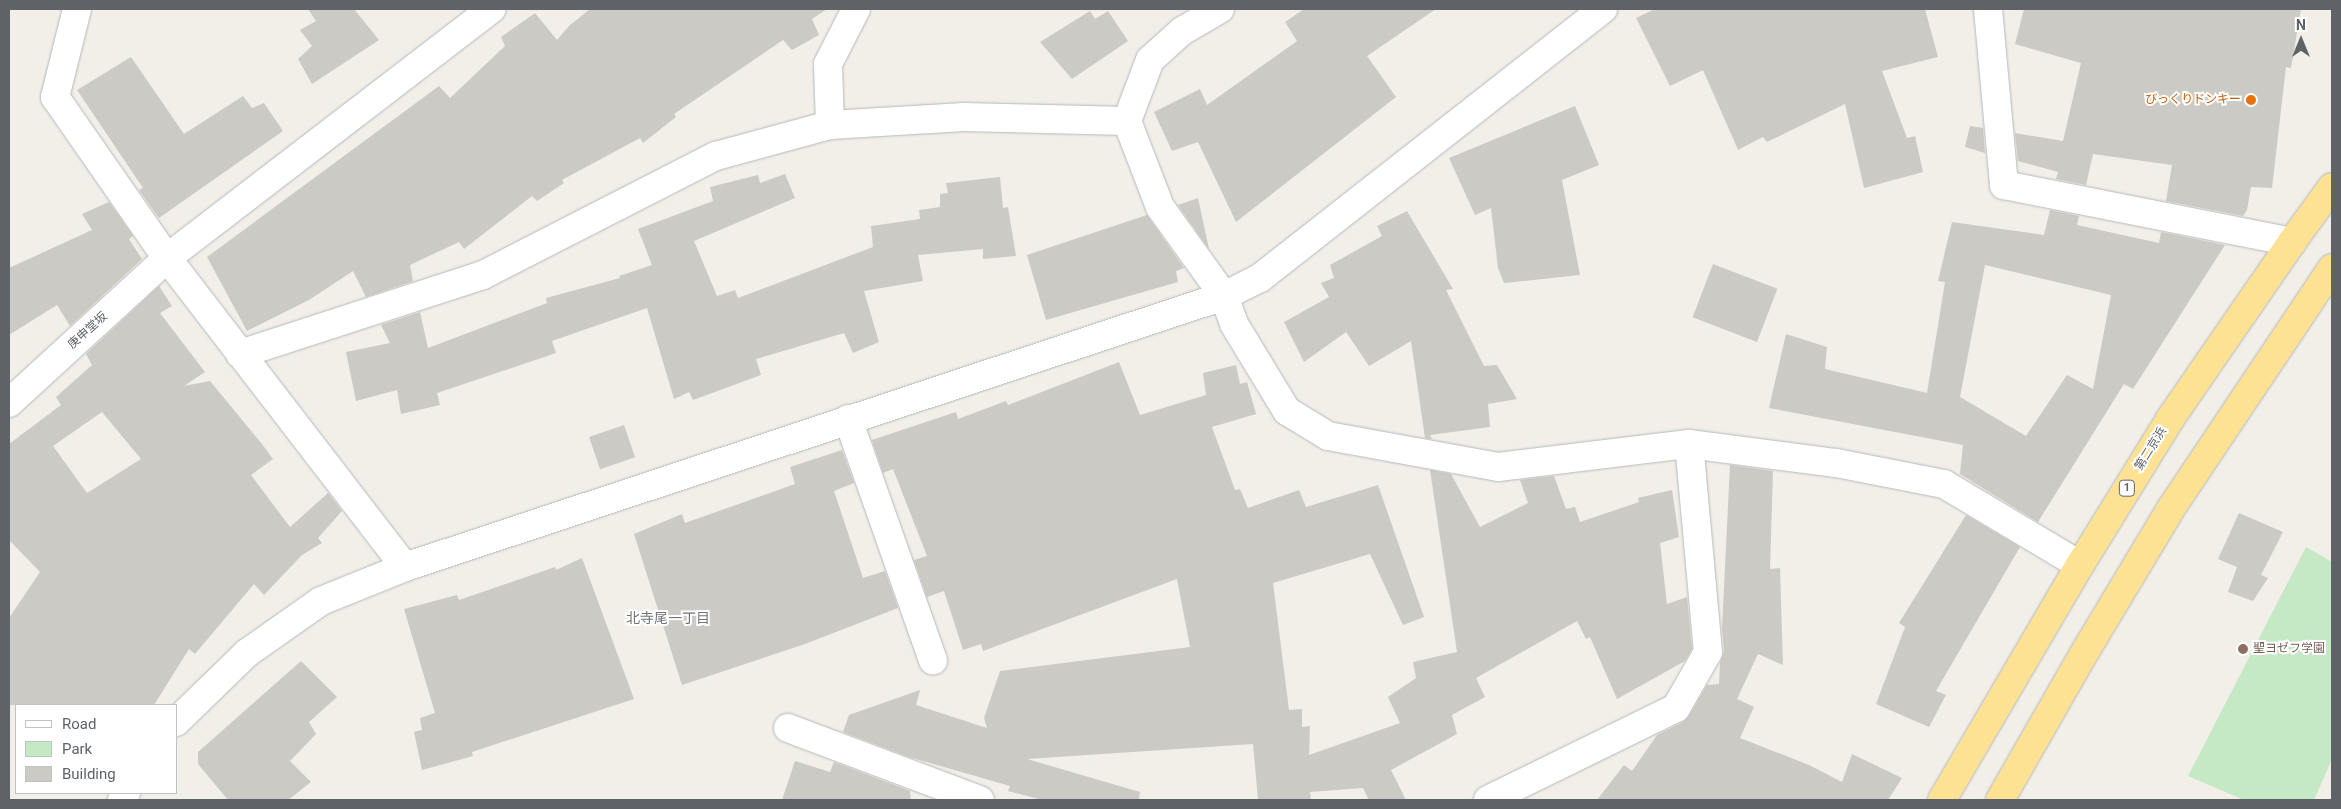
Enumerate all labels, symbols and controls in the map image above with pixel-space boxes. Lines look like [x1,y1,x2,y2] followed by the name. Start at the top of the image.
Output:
[2276,15,2326,65] north arrow
[2296,17,2306,33] text: N
[2145,93,2241,107] place label: びっくりドンキー
[2245,94,2257,106] marker: びっくりドンキー
[65,310,111,352] street label: 庚申堂坂
[2132,425,2170,473] street label: 第二京浜
[2118,479,2136,496] road number: 1
[626,610,710,626] district label: 北寺尾一丁目
[2253,642,2325,656] place label: 聖ヨゼフ学園
[2237,643,2249,655] marker: 聖ヨゼフ学園
[15,704,178,794] legend
[62,715,96,733] text: Road
[62,740,92,758] text: Park
[62,765,116,783] text: Building

